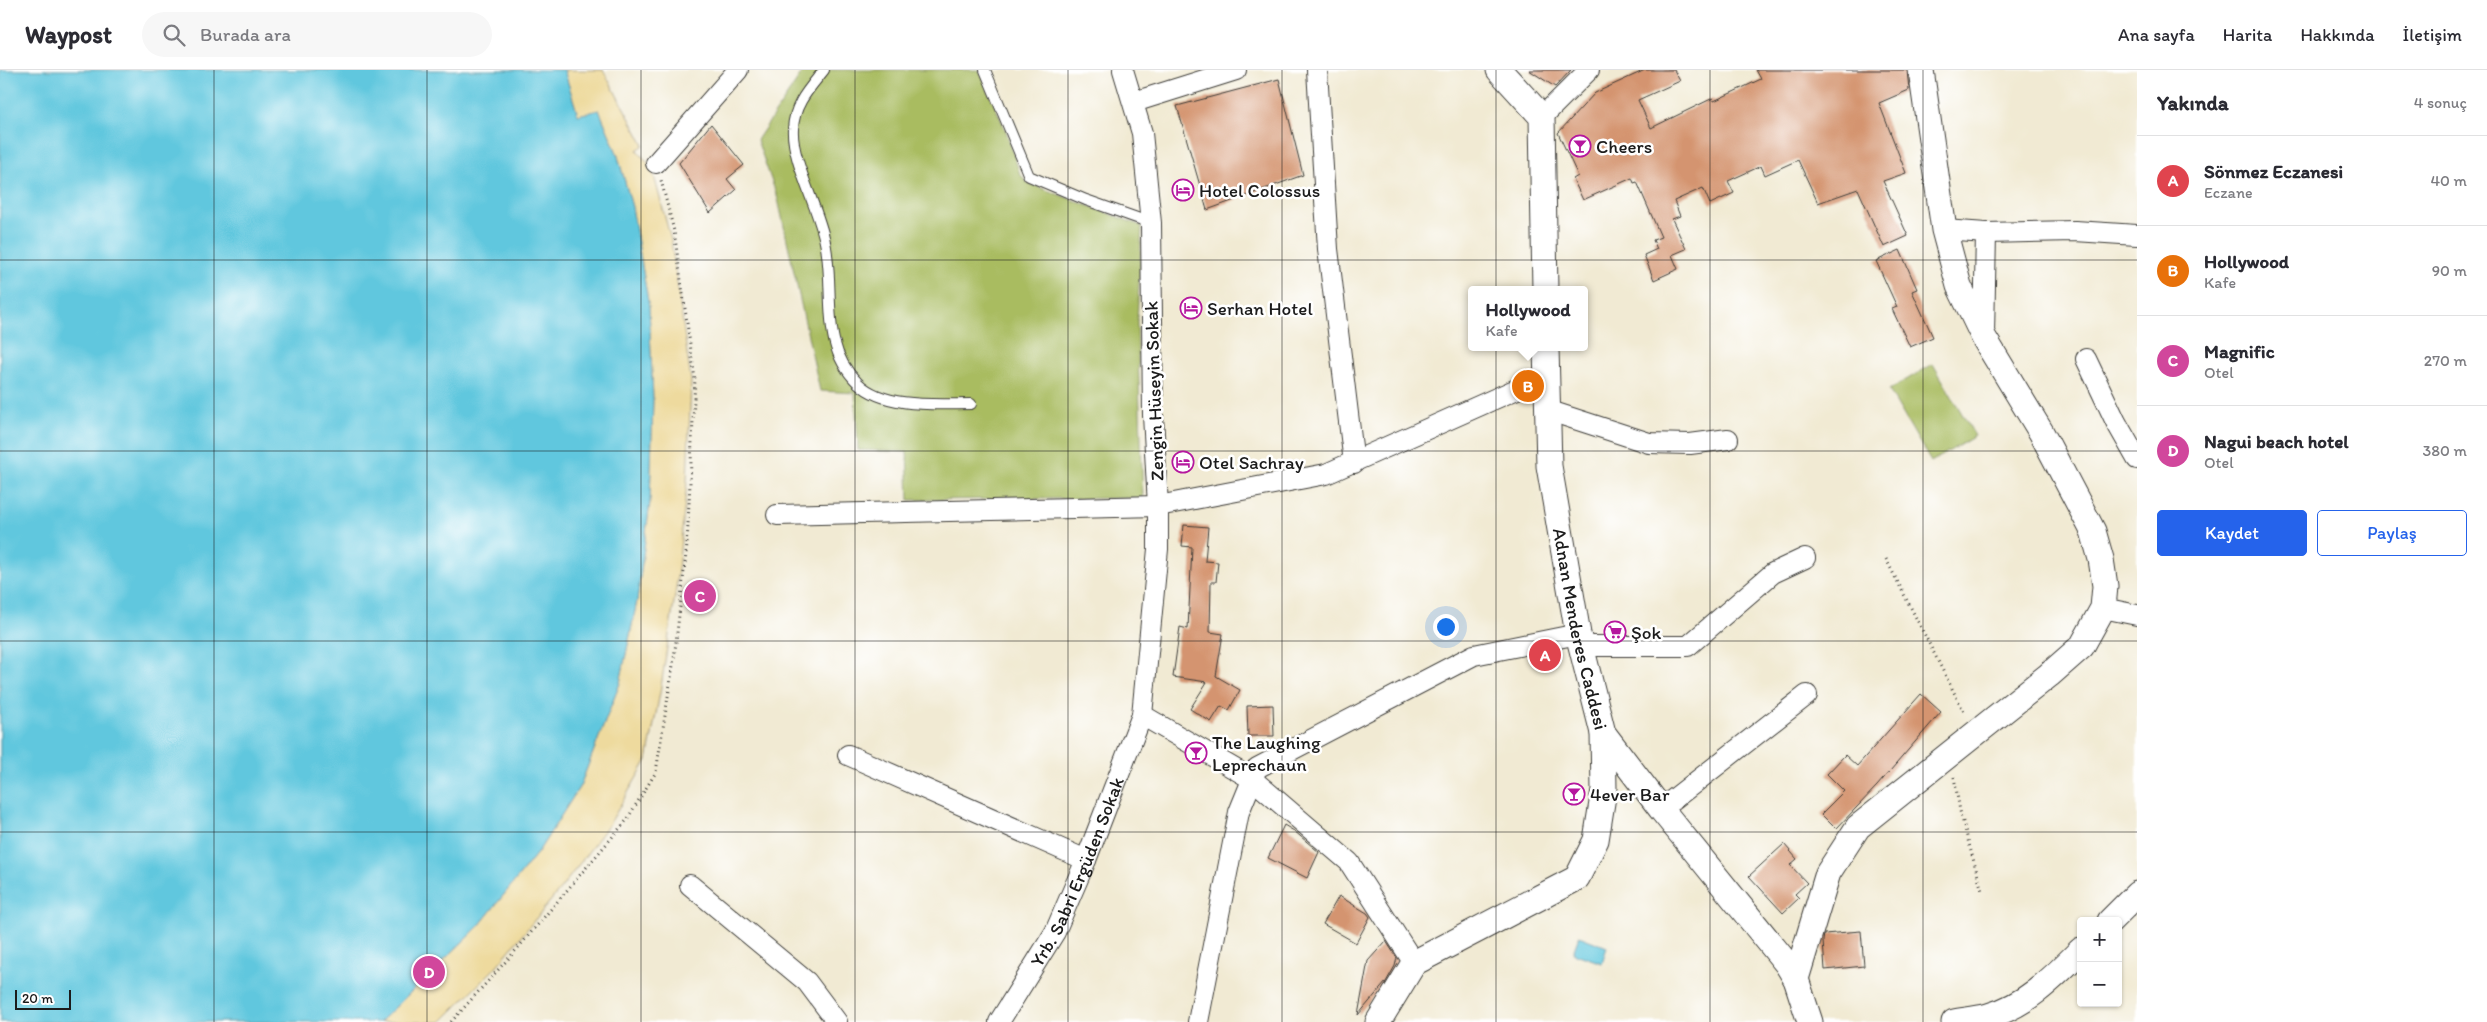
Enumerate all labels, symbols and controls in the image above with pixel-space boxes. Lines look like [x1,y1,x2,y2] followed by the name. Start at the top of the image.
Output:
[142,12,492,57] search box
[25,20,112,49] text: Waypost
[160,21,188,49] icon: search
[200,23,291,46] text: Burada ara
[2118,24,2195,46] text: Ana sayfa
[2223,24,2272,46] text: Harita
[2300,24,2375,46] text: Hakkında
[2403,24,2462,46] text: İletişim
[2157,90,2229,115] text: Yakında
[2414,93,2467,112] text: 4 sonuç
[1568,134,1592,158] bar icon: Cheers
[1596,135,1652,158] place label: Cheers
[2204,160,2343,183] text: Sönmez Eczanesi
[2168,171,2178,190] text: A
[2430,171,2467,190] text: 40 m
[1171,178,1195,202] hotel icon: Hotel Colossus
[1199,179,1320,202] place label: Hotel Colossus
[2204,183,2253,202] text: Eczane
[2204,250,2289,273] text: Hollywood
[2168,261,2178,280] text: B
[2432,261,2467,280] text: 90 m
[2204,273,2236,292] text: Kafe
[1468,286,1588,351] popup
[1179,296,1203,320] hotel icon: Serhan Hotel
[1207,297,1313,320] place label: Serhan Hotel
[1485,298,1571,321] text: Hollywood
[1139,300,1169,481] street label: Zengin Hüseyin Sokak
[1485,321,1518,340] text: Kafe
[2204,340,2275,363] text: Magnific
[2168,351,2178,370] text: C
[2424,351,2467,370] text: 270 m
[2204,363,2234,382] text: Otel
[1512,367,1544,405] pin: B
[2204,430,2349,453] text: Nagui beach hotel
[2168,441,2178,460] text: D
[2423,441,2467,460] text: 380 m
[1171,450,1195,474] hotel icon: Otel Sachray
[1199,451,1304,474] place label: Otel Sachray
[2204,453,2234,472] text: Otel
[2157,510,2307,556] button: Kaydet
[2317,510,2467,556] button: Paylaş
[1548,526,1613,732] street label: Adnan Menderes Caddesi
[684,577,716,615] pin: C
[1433,614,1459,640] your location
[1603,620,1627,644] supermarket icon: Şok
[1631,621,1661,644] place label: Şok
[1529,636,1561,674] pin: A
[1212,731,1321,776] place label: The Laughing Leprechaun
[1184,741,1208,765] bar icon: The Laughing Leprechaun
[1025,773,1129,971] street label: Yrb. Sabri Ergüden Sokak
[1562,782,1586,806] bar icon: 4ever Bar
[1590,783,1670,806] place label: 4ever Bar
[2077,917,2122,1007] map controls
[2077,917,2122,962] button: +
[413,953,445,991] pin: D
[2077,962,2122,1007] button: −
[15,987,71,1010] scale bar
[22,990,53,1007] text: 20 m

